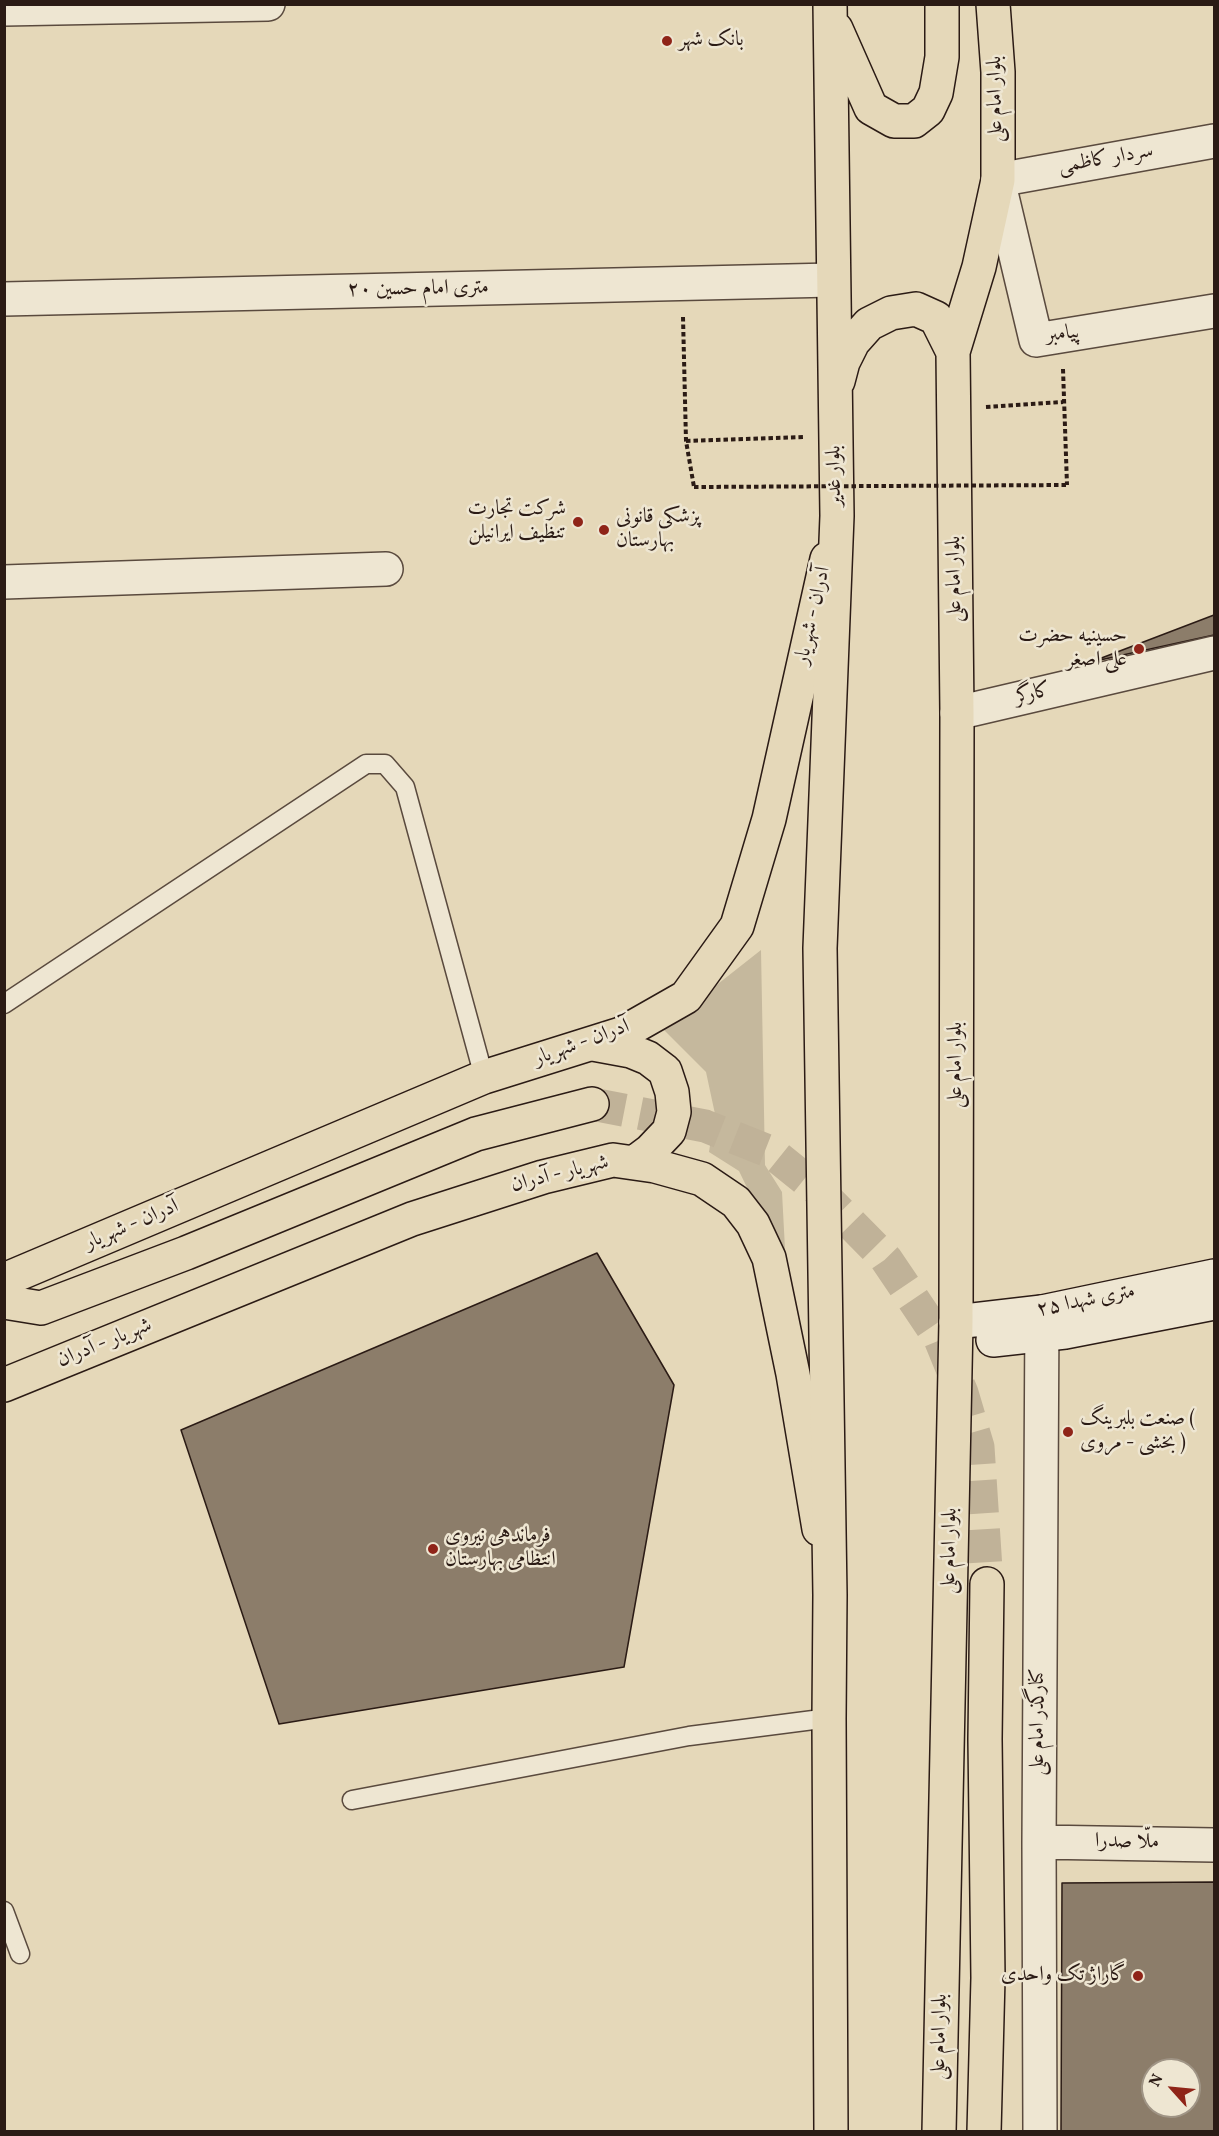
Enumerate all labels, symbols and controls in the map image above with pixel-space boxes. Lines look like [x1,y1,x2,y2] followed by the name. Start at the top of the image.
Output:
[679,28,744,54] place label: بانک شهر
[660,34,674,48] marker: بانک شهر
[984,56,1010,142] street label: بلوار امام علی
[1057,139,1155,181] street label: سردار کاظمی
[347,276,489,304] street label: ۲۰ متری امام حسین
[1044,320,1082,350] street label: پیامبر
[823,445,849,507] street label: بلوار غدیر
[468,497,566,547] place label: شرکت تجارت تنظیف ایرانیلن
[616,505,700,555] place label: پزشکی قانونی بهارستان
[571,515,585,529] marker: شرکت تجارت تنظیف ایرانیلن
[597,523,611,537] marker: پزشکی قانونی بهارستان
[943,536,969,622] street label: بلوار امام علی
[790,564,838,668] street label: آدران - شهریار
[1018,624,1127,674] place label: حسینیه حضرت علی اصغر
[1132,642,1146,656] marker: حسینیه حضرت علی اصغر
[1013,679,1053,711] street label: کارگر
[531,1015,633,1073] street label: آدران - شهریار
[944,1022,970,1108] street label: بلوار امام علی
[508,1151,612,1199] street label: شهریار - آدران
[81,1195,183,1257] street label: آدران - شهریار
[1034,1280,1138,1324] street label: ۲۵ متری شهدا
[54,1314,156,1374] street label: شهریار - آدران
[1080,1407,1195,1457] place label: صنعت بلبرینگ ( بخشی - مروی )
[1061,1425,1075,1439] marker: صنعت بلبرینگ ( بخشی - مروی )
[938,1508,964,1594] street label: بلوار امام علی
[445,1524,556,1574] place label: فرماندهی نیروی انتظامی بهارستان
[426,1542,440,1556] marker: فرماندهی نیروی انتظامی بهارستان
[1026,1668,1052,1776] street label: کنارگذر امام علی
[1095,1830,1159,1856] street label: ملّا صدرا
[1001,1963,1126,1989] place label: گاراژ تک واحدی
[1131,1969,1145,1983] marker: گاراژ تک واحدی
[928,1994,954,2080] street label: بلوار امام علی
[1141,2058,1201,2118] north arrow
[1144,2071,1169,2091] text: N

